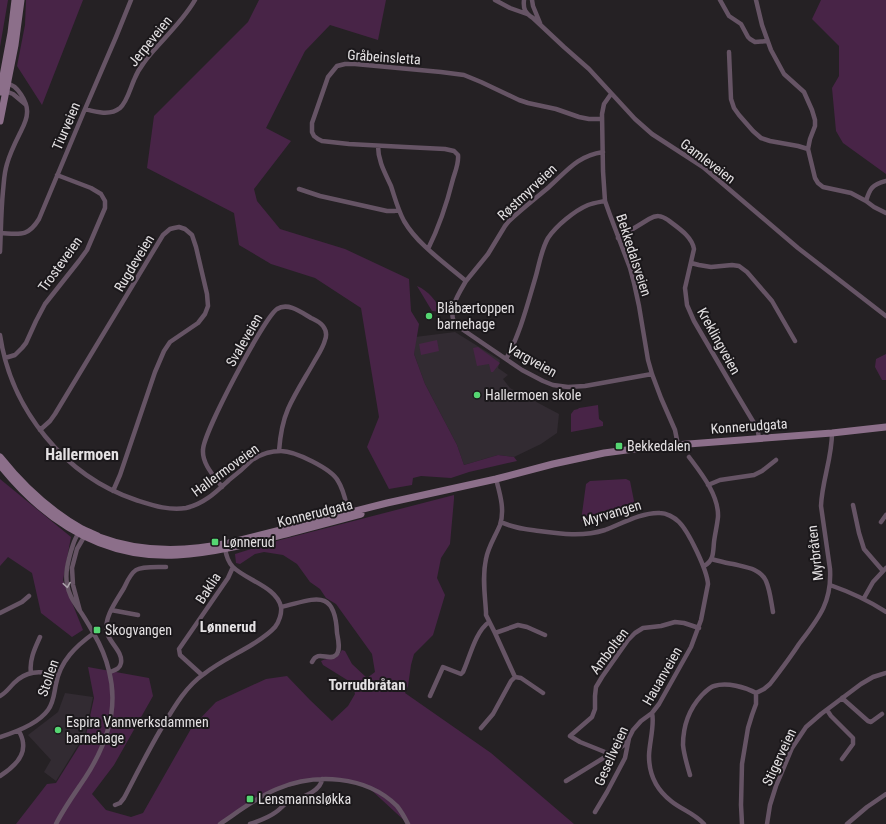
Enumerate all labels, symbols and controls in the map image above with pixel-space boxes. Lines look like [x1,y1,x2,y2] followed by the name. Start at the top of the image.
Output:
[125,13,175,69] street label: Jerpeveien
[347,46,421,68] street label: Gråbeinsletta
[49,100,83,152] street label: Tiurveien
[678,135,738,187] street label: Gamleveien
[494,161,560,223] street label: Røstmyrveien
[613,212,655,298] street label: Bekkedalsveien
[111,232,157,294] street label: Rugdeveien
[35,233,85,295] street label: Trosteveien
[437,300,514,332] place label: Blåbærtoppen barnehage
[694,305,744,377] street label: Kreklingveien
[222,311,266,369] street label: Svaleveien
[424,311,434,321] marker: Blåbærtoppen barnehage
[504,340,560,380] street label: Vargveien
[485,387,582,403] place label: Hallermoen skole
[472,390,482,400] marker: Hallermoen skole
[710,415,788,437] street label: Konnerudgata
[627,438,690,454] place label: Bekkedalen
[188,440,262,500] street label: Hallermoveien
[614,441,624,451] marker: Bekkedalen
[45,445,119,464] district label: Hallermoen
[276,496,354,530] street label: Konnerudgata
[581,497,643,529] street label: Myrvangen
[804,524,826,582] street label: Myrbråten
[223,534,275,550] place label: Lønnerud
[210,537,220,547] marker: Lønnerud
[192,569,224,607] street label: Baklia
[63,582,71,588] one-way arrow
[200,618,256,636] district label: Lønnerud
[105,622,172,638] place label: Skogvangen
[92,625,102,635] marker: Skogvangen
[587,625,631,677] street label: Ambolten
[639,644,685,708] street label: Hauanveien
[34,657,62,699] street label: Stollen
[328,676,406,694] district label: Torrudbråtan
[66,714,209,746] place label: Espira Vannverksdammen barnehage
[591,724,631,788] street label: Gesellveien
[53,725,63,735] marker: Espira Vannverksdammen barnehage
[759,726,799,788] street label: Stigerveien
[258,791,351,807] place label: Lensmannsløkka
[245,794,255,804] marker: Lensmannsløkka

